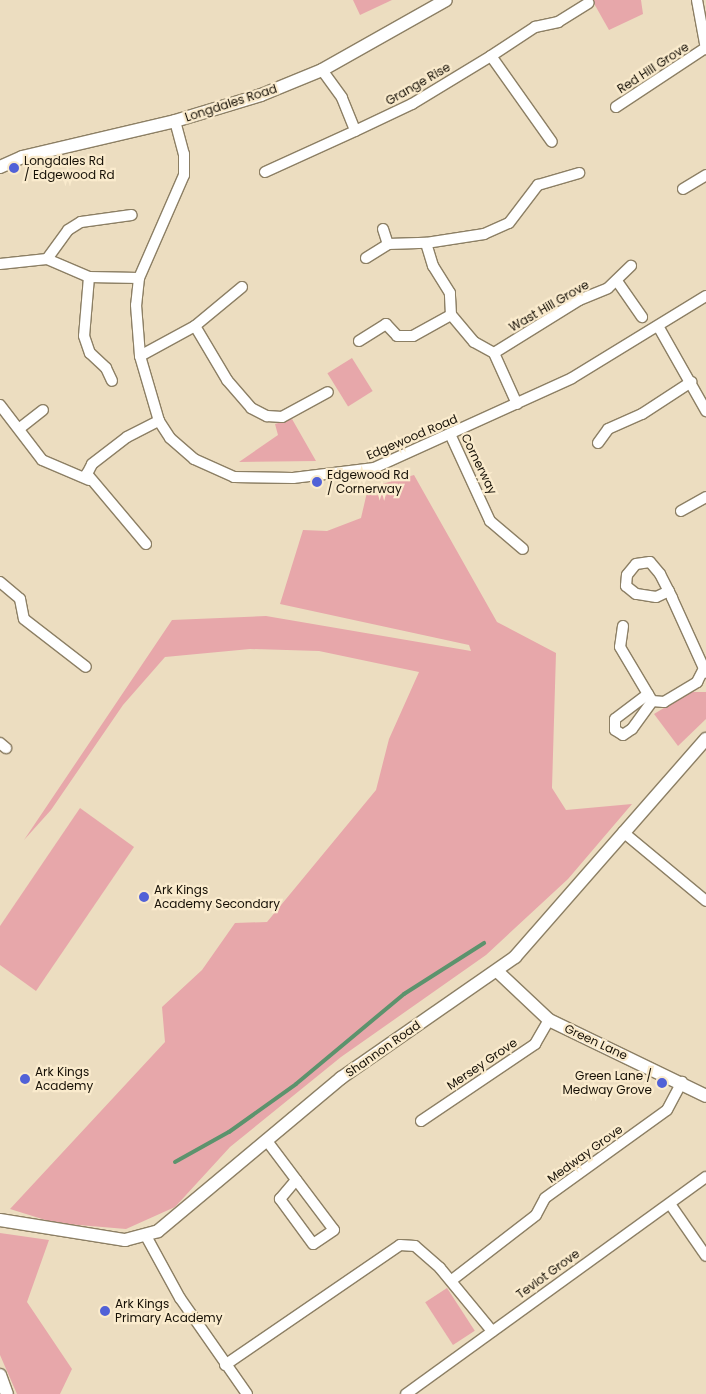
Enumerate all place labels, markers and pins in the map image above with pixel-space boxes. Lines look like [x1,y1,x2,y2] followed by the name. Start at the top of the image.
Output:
[24,154,115,182] place label: Longdales Rd / Edgewood Rd
[8,162,20,174] marker: Longdales Rd / Edgewood Rd
[327,468,409,496] place label: Edgewood Rd / Cornerway
[311,476,323,488] marker: Edgewood Rd / Cornerway
[154,883,280,911] place label: Ark Kings Academy Secondary
[138,891,150,903] marker: Ark Kings Academy Secondary
[35,1065,93,1093] place label: Ark Kings Academy
[563,1069,652,1097] place label: Green Lane / Medway Grove
[19,1073,31,1085] marker: Ark Kings Academy
[656,1077,668,1089] marker: Green Lane / Medway Grove
[115,1297,222,1325] place label: Ark Kings Primary Academy
[99,1305,111,1317] marker: Ark Kings Primary Academy

